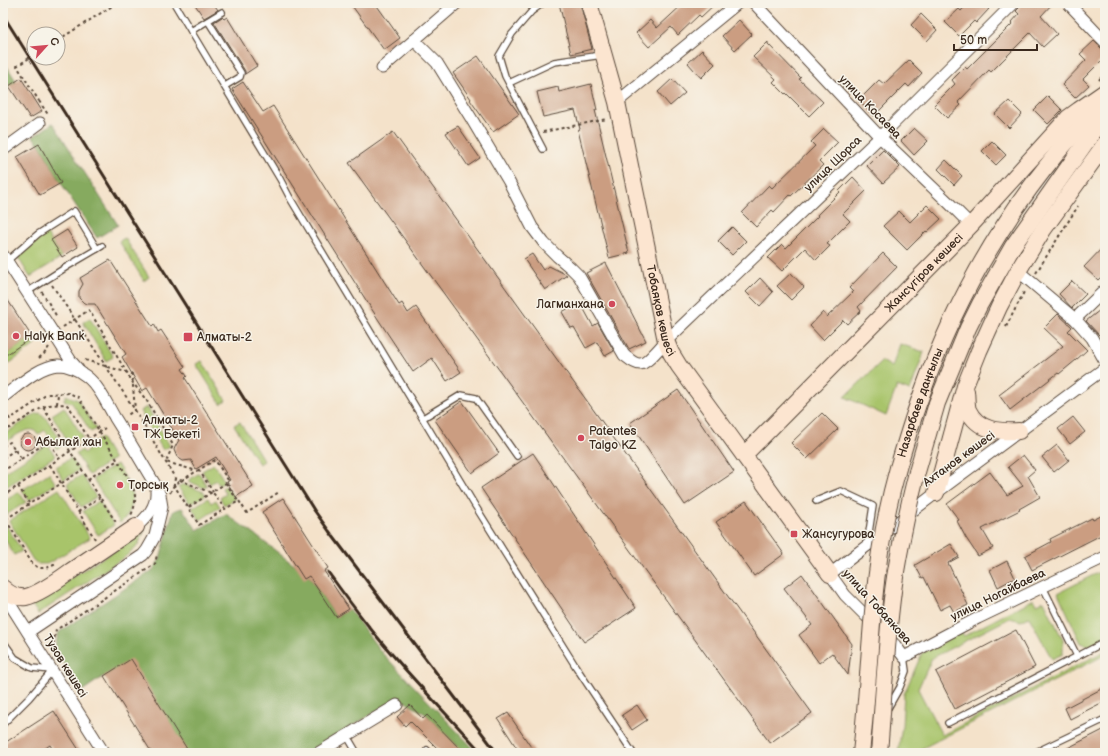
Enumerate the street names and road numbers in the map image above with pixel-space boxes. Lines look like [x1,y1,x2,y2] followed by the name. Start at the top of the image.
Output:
[836,72,904,142] street label: улица Косаева
[801,133,865,195] street label: улица Щорса
[881,230,966,316] street label: Жансүгіров көшесі
[643,264,679,359] street label: Тобаяқов көшесі
[894,345,946,459] street label: Назарбаев даңғылы
[919,428,998,491] street label: Ахтанов көшесі
[839,566,915,648] street label: улица Тобаякова
[948,566,1048,624] street label: улица Ногайбаева
[40,632,90,700] street label: Тузов көшесі

